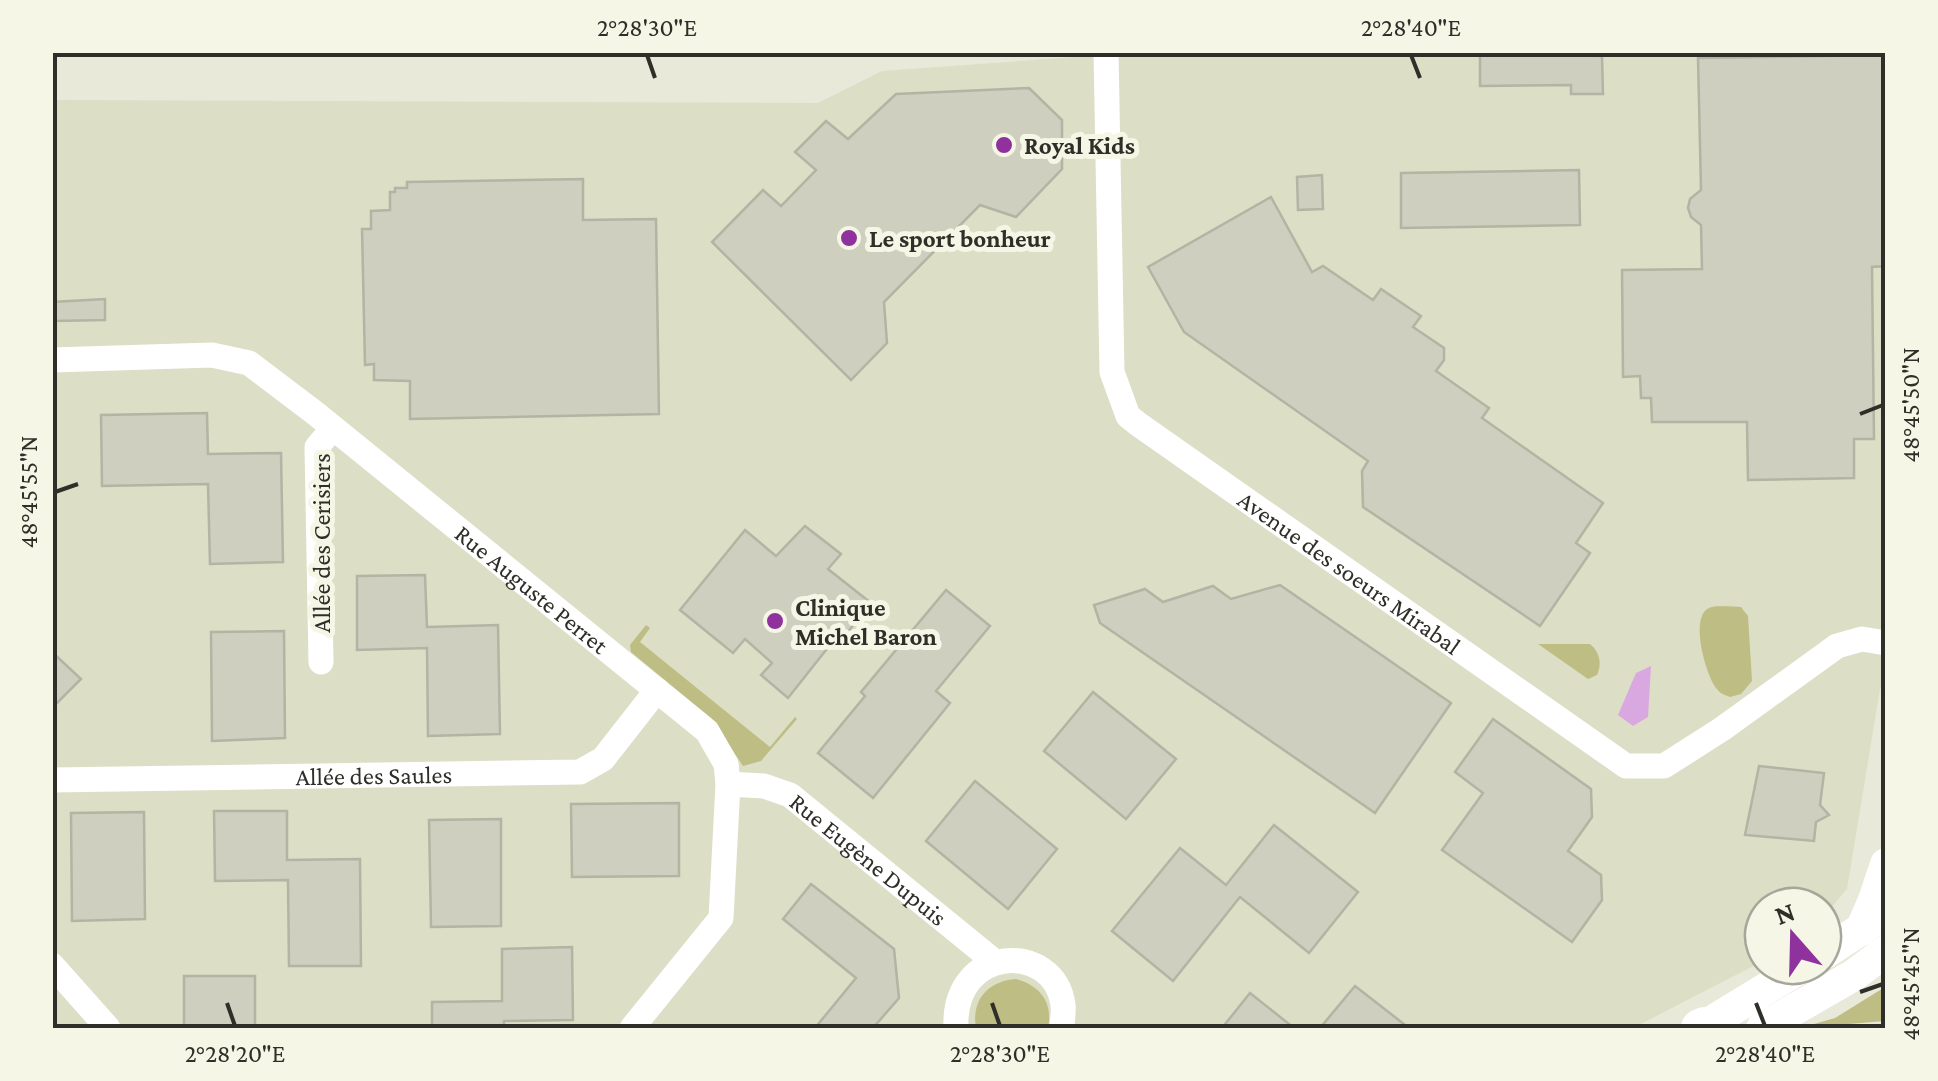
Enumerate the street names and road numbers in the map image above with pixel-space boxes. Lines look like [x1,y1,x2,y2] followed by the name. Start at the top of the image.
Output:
[308,453,335,633] street label: Allée des Cerisiers
[1233,486,1466,660] street label: Avenue des soeurs Mirabal
[450,520,614,660] street label: Rue Auguste Perret
[295,761,453,790] street label: Allée des Saules
[785,788,952,931] street label: Rue Eugène Dupuis

